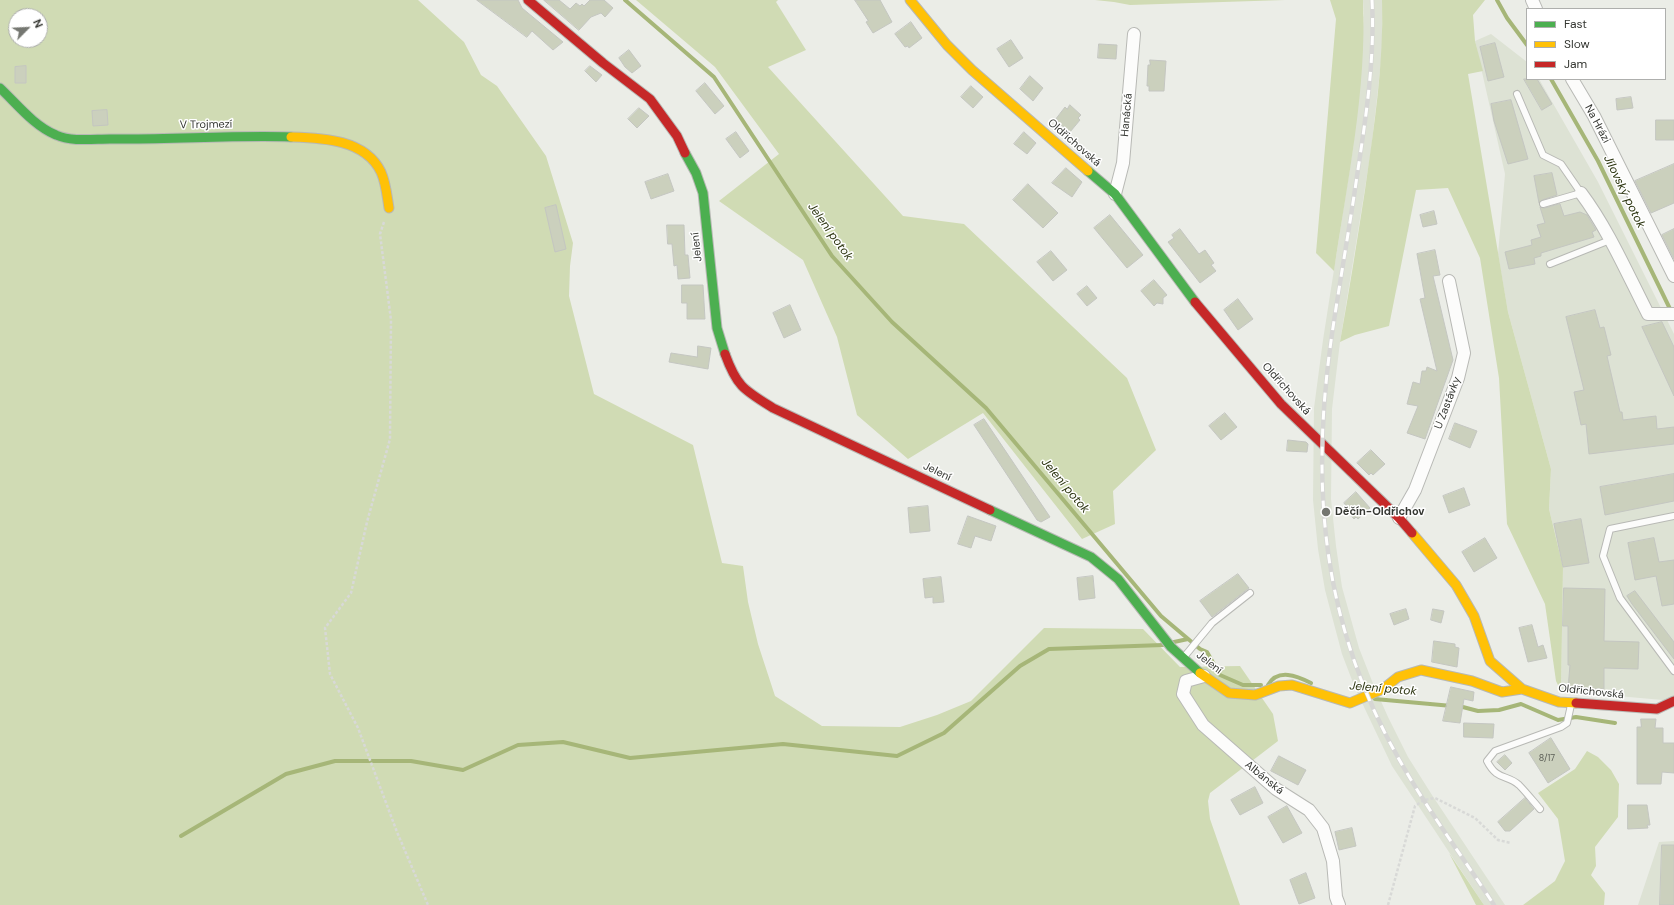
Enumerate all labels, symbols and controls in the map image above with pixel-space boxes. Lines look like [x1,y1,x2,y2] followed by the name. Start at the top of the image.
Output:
[8,8,48,48] north arrow
[1526,8,1666,80] legend
[1564,16,1587,32] text: Fast
[30,17,46,30] text: N
[1564,36,1590,52] text: Slow
[1564,56,1587,72] text: Jam
[1119,93,1135,137] street label: Hanácká
[1581,102,1613,146] street label: Na Hrázi
[1045,116,1103,170] street label: Oldřichovská
[180,118,232,132] street label: V Trojmezí
[1600,153,1648,231] water label: Jílovský potok
[804,201,856,263] water label: Jelení potok
[689,232,705,262] street label: Jelení
[1259,360,1313,418] street label: Oldřichovská
[1432,375,1464,431] street label: U Zastávky
[1038,456,1092,516] water label: Jelení potok
[921,460,953,484] street label: Jelení
[1335,505,1425,519] place label: Děčín-Oldřichov
[1320,506,1332,518] marker: Děčín-Oldřichov
[1193,649,1225,677] street label: Jelení
[1349,679,1417,699] water label: Jelení potok
[1558,682,1624,702] street label: Oldřichovská
[1539,754,1555,764] house number: 8/17
[1242,758,1286,798] street label: Albánská

